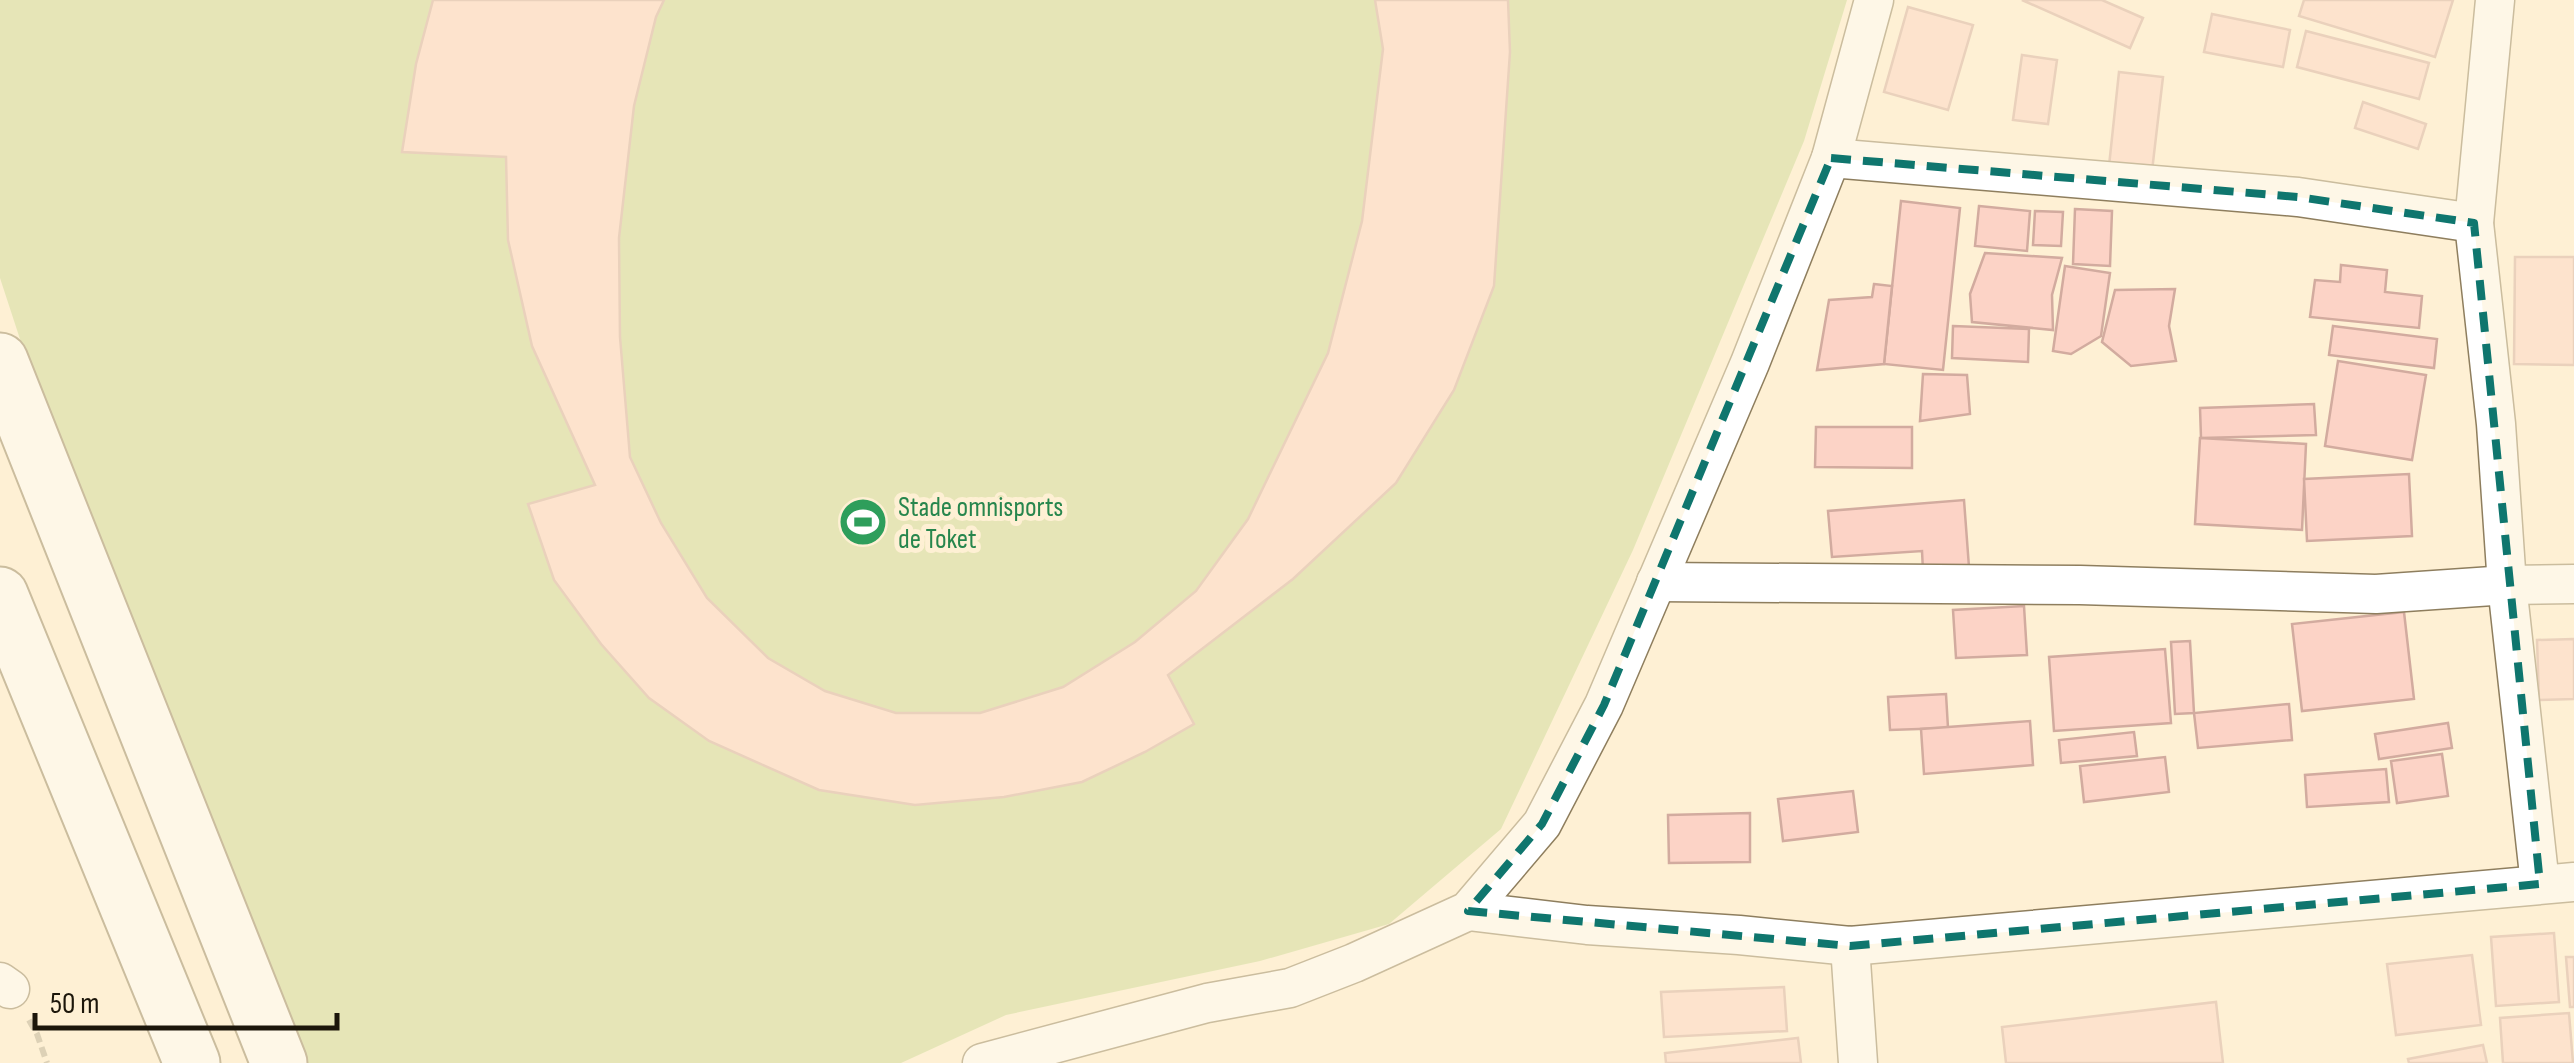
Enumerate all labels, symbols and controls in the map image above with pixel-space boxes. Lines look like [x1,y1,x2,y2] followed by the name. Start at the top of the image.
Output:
[898,491,1063,556] place label: Stade omnisports de Toket
[837,496,889,548] sports icon: Stade omnisports de Toket
[35,968,338,1030] scale bar
[50,986,99,1022] text: 50 m

